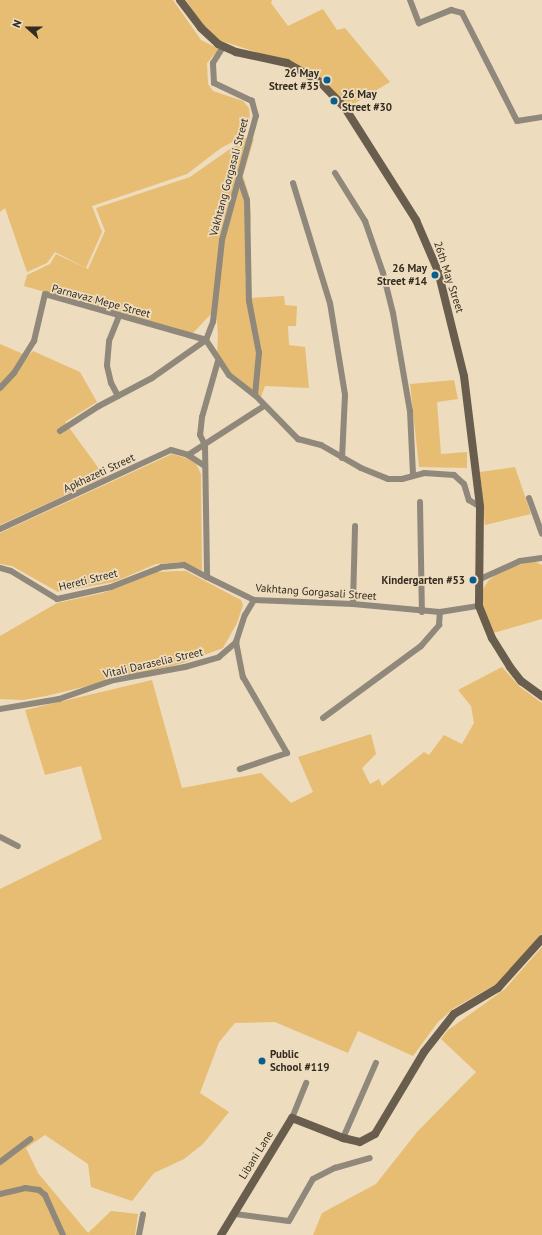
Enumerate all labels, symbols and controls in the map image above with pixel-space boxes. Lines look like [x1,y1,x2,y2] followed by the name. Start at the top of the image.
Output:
[8,8,48,48] north arrow
[9,18,25,30] text: N
[269,67,319,93] place label: 26 May Street #35
[322,75,332,85] marker: 26 May Street #35
[342,88,392,114] place label: 26 May Street #30
[329,96,339,106] marker: 26 May Street #30
[207,117,251,237] street label: Vakhtang Gorgasali Street
[431,239,467,315] street label: 26th May Street
[377,262,427,288] place label: 26 May Street #14
[430,270,440,280] marker: 26 May Street #14
[50,281,152,321] street label: Parnavaz Mepe Street
[61,451,137,495] street label: Apkhazeti Street
[57,566,119,594] street label: Hereti Street
[381,573,465,587] place label: Kindergarten #53
[468,575,478,585] marker: Kindergarten #53
[255,581,377,603] street label: Vakhtang Gorgasali Street
[102,645,204,681] street label: Vitali Daraselia Street
[270,1048,329,1074] place label: Public School #119
[257,1056,267,1066] marker: Public School #119
[236,1128,276,1182] street label: Libani Lane

